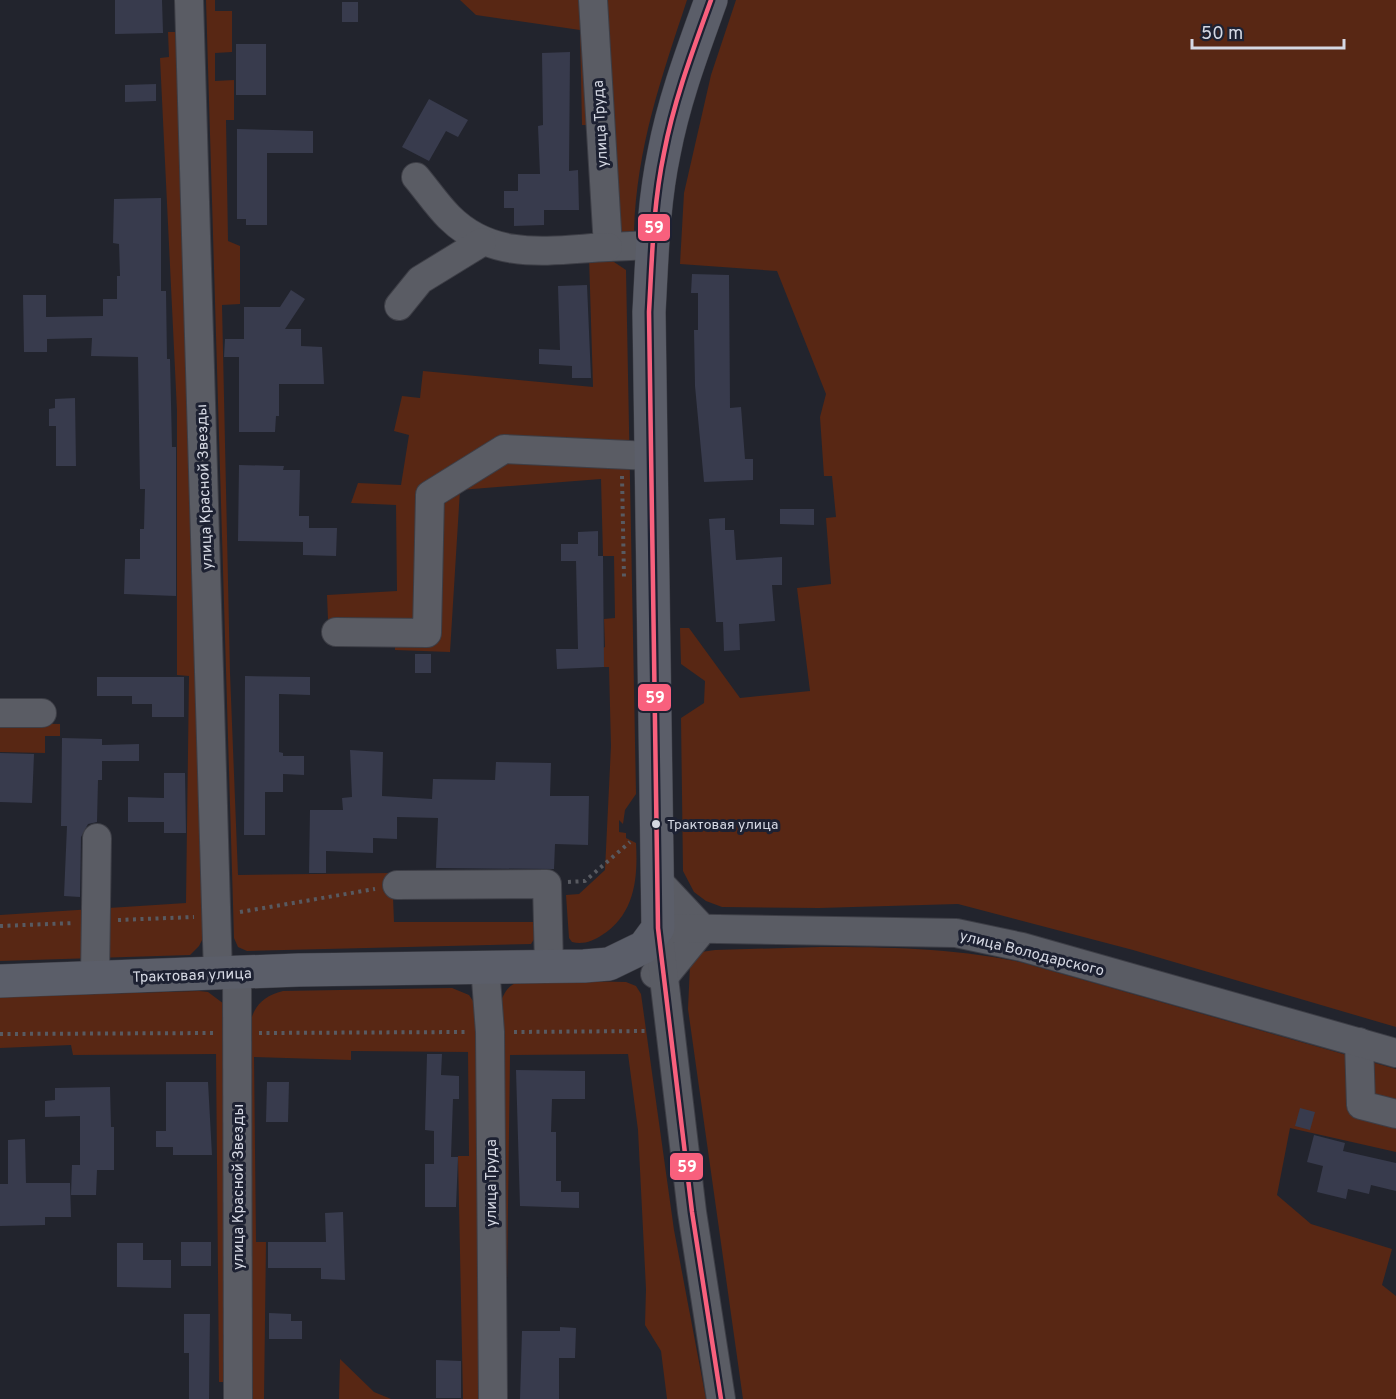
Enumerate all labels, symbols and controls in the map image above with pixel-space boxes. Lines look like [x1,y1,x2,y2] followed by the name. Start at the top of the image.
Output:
[1192,12,1344,50] scale bar
[1201,23,1243,46] text: 50 m
[590,80,613,168] street label: улица Труда
[637,213,671,242] line badge: 59
[644,219,664,239] text: 59
[193,404,218,570] street label: улица Красной Звезды
[637,683,672,712] line badge: 59
[645,689,665,709] text: 59
[667,817,778,834] place label: Трактовая улица
[650,818,662,830] marker: Трактовая улица
[957,927,1106,982] street label: улица Володарского
[132,965,252,988] street label: Трактовая улица
[230,1104,249,1270] street label: улица Красной Звезды
[483,1139,502,1227] street label: улица Труда
[669,1152,704,1181] line badge: 59
[677,1158,697,1178] text: 59

